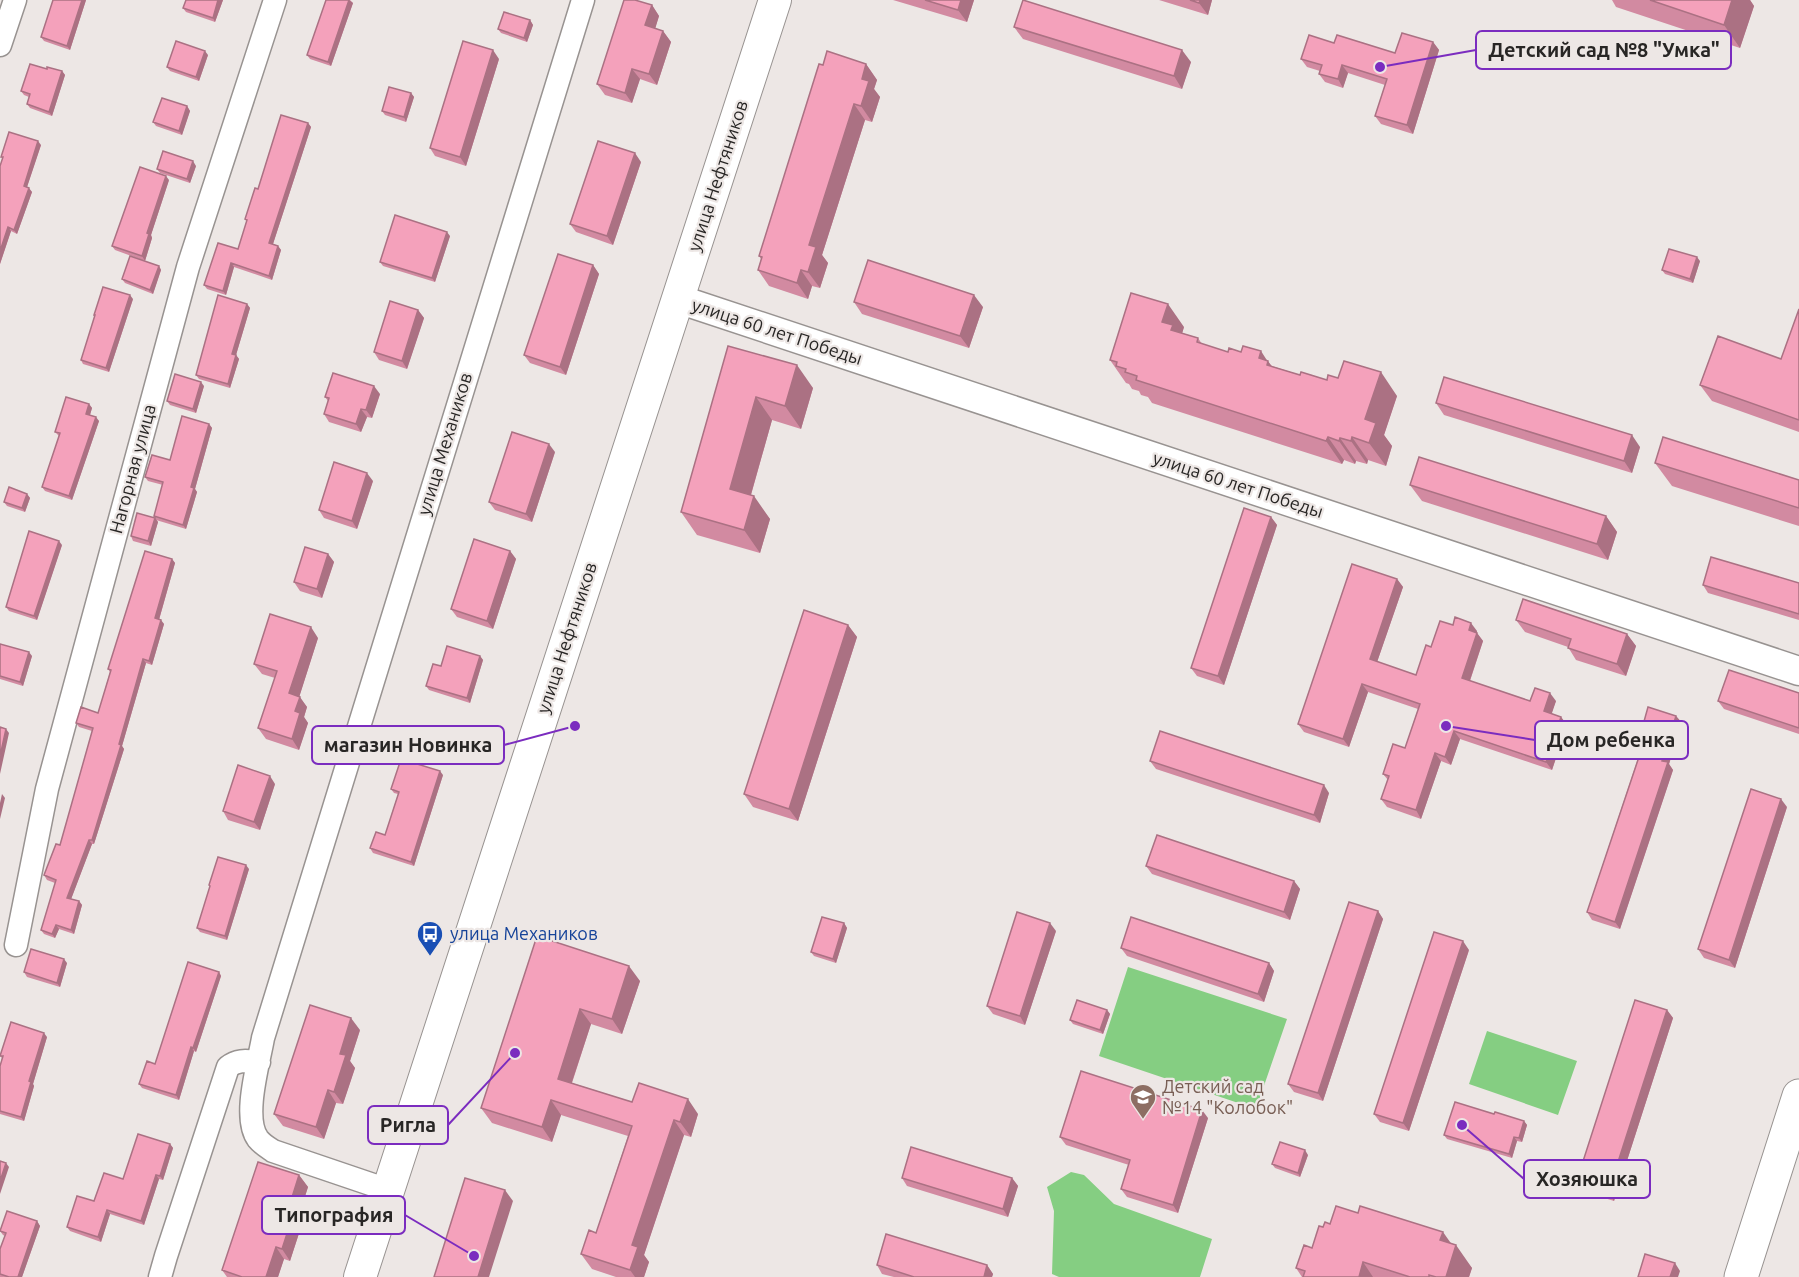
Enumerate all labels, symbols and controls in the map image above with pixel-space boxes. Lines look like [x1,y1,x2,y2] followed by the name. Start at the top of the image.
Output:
[1476,31,1731,69] callout: Детский сад №8 "Умка"
[1488,38,1720,61] text: Детский сад №8 "Умка"
[683,98,751,254] street label: улица Нефтяников
[690,294,865,368] street label: улица 60 лет Победы
[413,370,475,517] street label: улица Механиков
[105,402,159,536] street label: Нагорная улица
[1151,447,1326,521] street label: улица 60 лет Победы
[532,560,600,716] street label: улица Нефтяников
[1535,721,1688,759] callout: Дом ребенка
[312,726,504,764] callout: магазин Новинка
[1547,728,1675,751] text: Дом ребенка
[324,733,492,756] text: магазин Новинка
[415,919,445,957] bus stop icon: улица Механиков
[450,923,598,943] place label: улица Механиков
[1162,1076,1293,1117] place label: Детский сад №14 "Колобок"
[1128,1082,1158,1120] school or university icon: Детский сад №14 "Колобок"
[368,1106,448,1144] callout: Ригла
[380,1113,436,1136] text: Ригла
[1524,1160,1650,1198] callout: Хозяюшка
[1536,1167,1638,1190] text: Хозяюшка
[262,1196,405,1234] callout: Типография
[275,1203,393,1226] text: Типография

